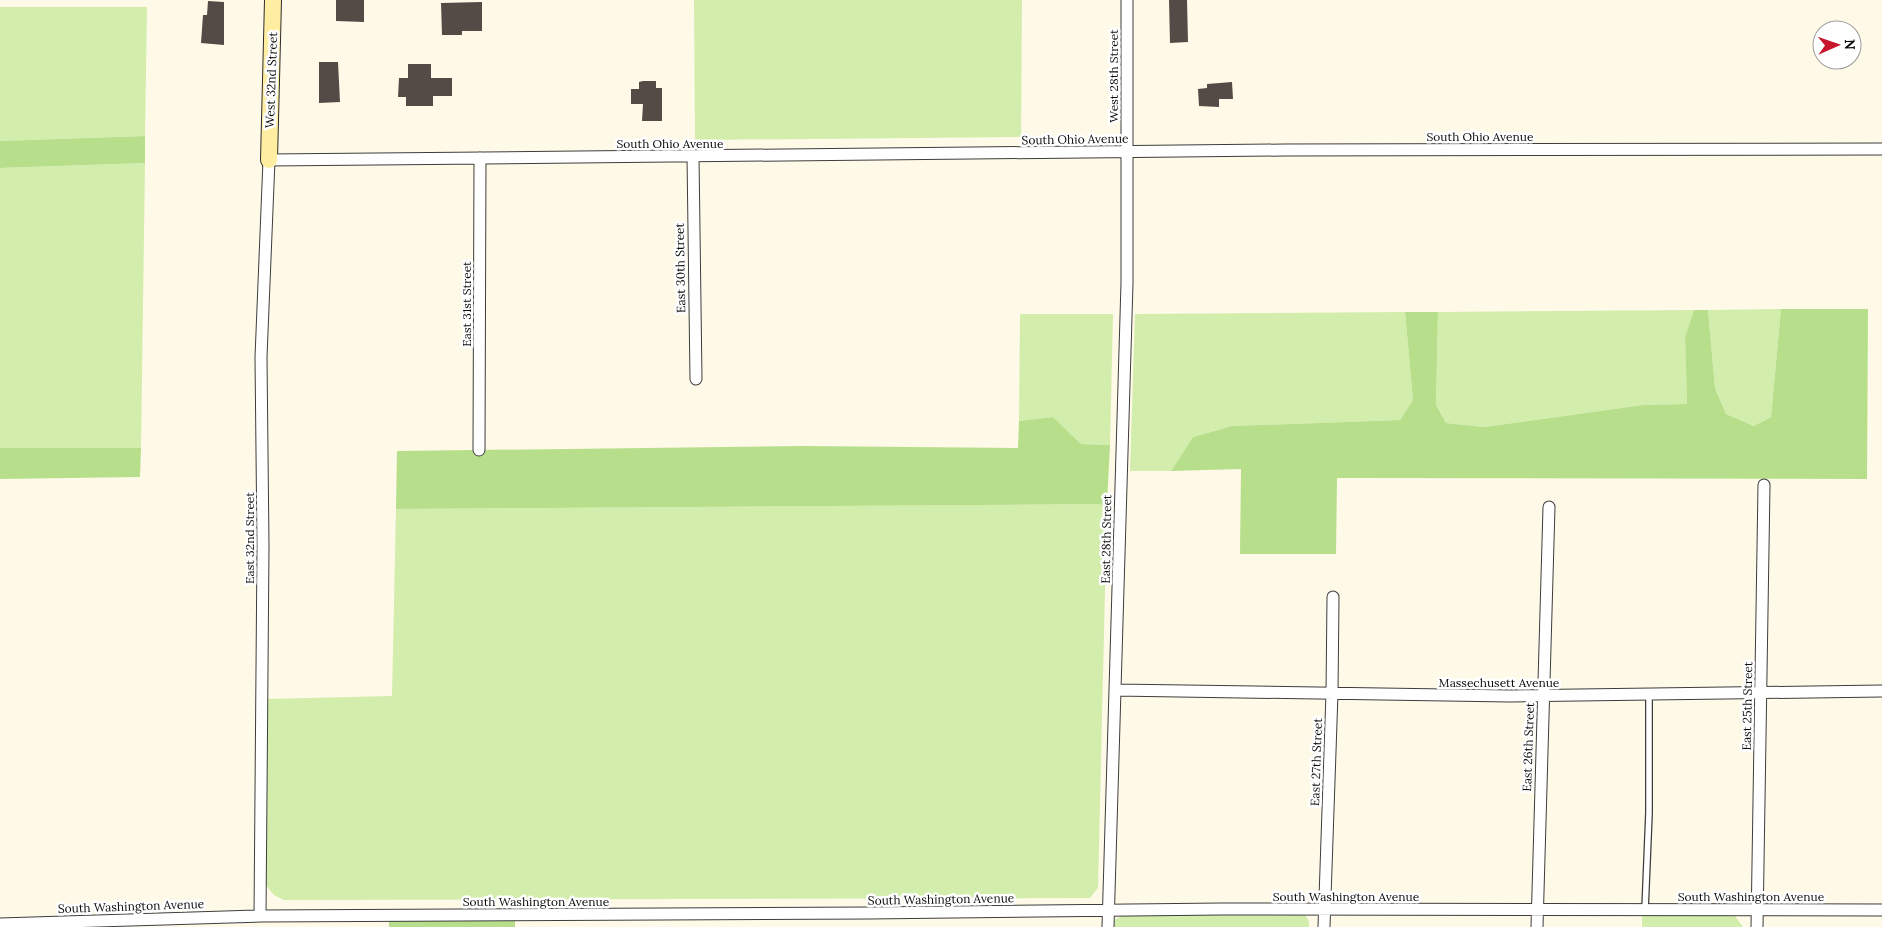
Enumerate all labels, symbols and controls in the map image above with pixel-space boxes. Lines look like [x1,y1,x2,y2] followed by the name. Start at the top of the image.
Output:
[1812,20,1862,70] north arrow
[1106,29,1121,123] street label: West 28th Street
[262,31,280,128] street label: West 32nd Street
[1841,39,1859,50] text: N
[1427,129,1534,144] street label: South Ohio Avenue
[1021,131,1129,147] street label: South Ohio Avenue
[617,136,724,151] street label: South Ohio Avenue
[672,222,688,313] street label: East 30th Street
[459,261,474,347] street label: East 31st Street
[242,492,257,584] street label: East 32nd Street
[1098,494,1114,584] street label: East 28th Street
[1739,661,1755,751] street label: East 25th Street
[1439,675,1560,690] street label: Massechusett Avenue
[1519,702,1537,792] street label: East 26th Street
[1307,717,1325,806] street label: East 27th Street
[1273,889,1420,904] street label: South Washington Avenue
[1678,889,1825,904] street label: South Washington Avenue
[868,890,1015,908] street label: South Washington Avenue
[463,894,610,909] street label: South Washington Avenue
[58,896,205,916] street label: South Washington Avenue

